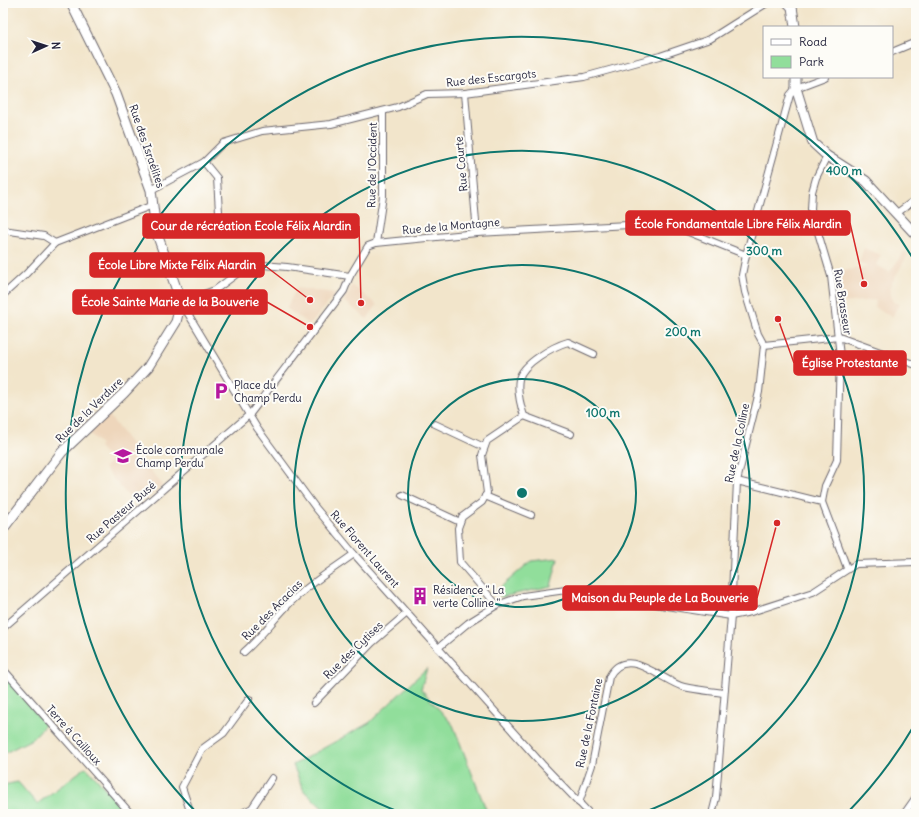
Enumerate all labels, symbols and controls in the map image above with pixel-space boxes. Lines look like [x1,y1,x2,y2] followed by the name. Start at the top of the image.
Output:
[26,26,66,66] north arrow
[763,26,893,78] legend
[799,34,827,49] text: Road
[49,41,63,50] text: N
[799,54,824,69] text: Park
[445,66,537,90] street label: Rue des Escargots
[126,102,168,190] street label: Rue des Israélites
[364,122,380,208] street label: Rue de l'Occident
[452,136,470,192] street label: Rue Courte
[826,163,863,178] text: 400 m
[626,211,850,235] callout: École Fondamentale Libre Félix Alardin
[143,214,359,238] callout: Cour de récréation Ecole Félix Alardin
[402,215,500,237] street label: Rue de la Montagne
[634,216,842,231] text: École Fondamentale Libre Félix Alardin
[151,218,351,233] text: Cour de récréation Ecole Félix Alardin
[746,243,782,258] text: 300 m
[90,253,264,277] callout: École Libre Mixte Félix Alardin
[98,257,256,272] text: École Libre Mixte Félix Alardin
[831,268,855,336] street label: Rue Brasseur
[73,290,267,314] callout: École Sainte Marie de la Bouverie
[81,294,260,309] text: École Sainte Marie de la Bouverie
[665,324,701,339] text: 200 m
[794,351,906,375] callout: Église Protestante
[802,355,899,371] text: Église Protestante
[53,374,126,446] street label: Rue de la Verdure
[234,378,302,405] place label: Place du Champ Perdu
[211,381,231,401] parking icon: Place du Champ Perdu
[722,402,752,484] street label: Rue de la Colline
[586,405,620,420] text: 100 m
[136,442,223,470] place label: École communale Champ Perdu
[113,446,133,466] school or university icon: École communale Champ Perdu
[84,478,159,546] street label: Rue Pasteur Busé
[515,486,529,500] centre of rings
[328,507,403,591] street label: Rue Florent Laurent
[239,577,305,643] street label: Rue des Acacias
[433,583,504,610] place label: Résidence " La verte Colline "
[410,586,430,606] building icon: Résidence " La verte Colline "
[563,586,757,610] callout: Maison du Peuple de La Bouverie
[571,590,749,606] text: Maison du Peuple de La Bouverie
[320,618,386,682] street label: Rue des Cytises
[573,677,605,769] street label: Rue de la Fontaine
[43,702,105,768] street label: Terre à Cailloux

